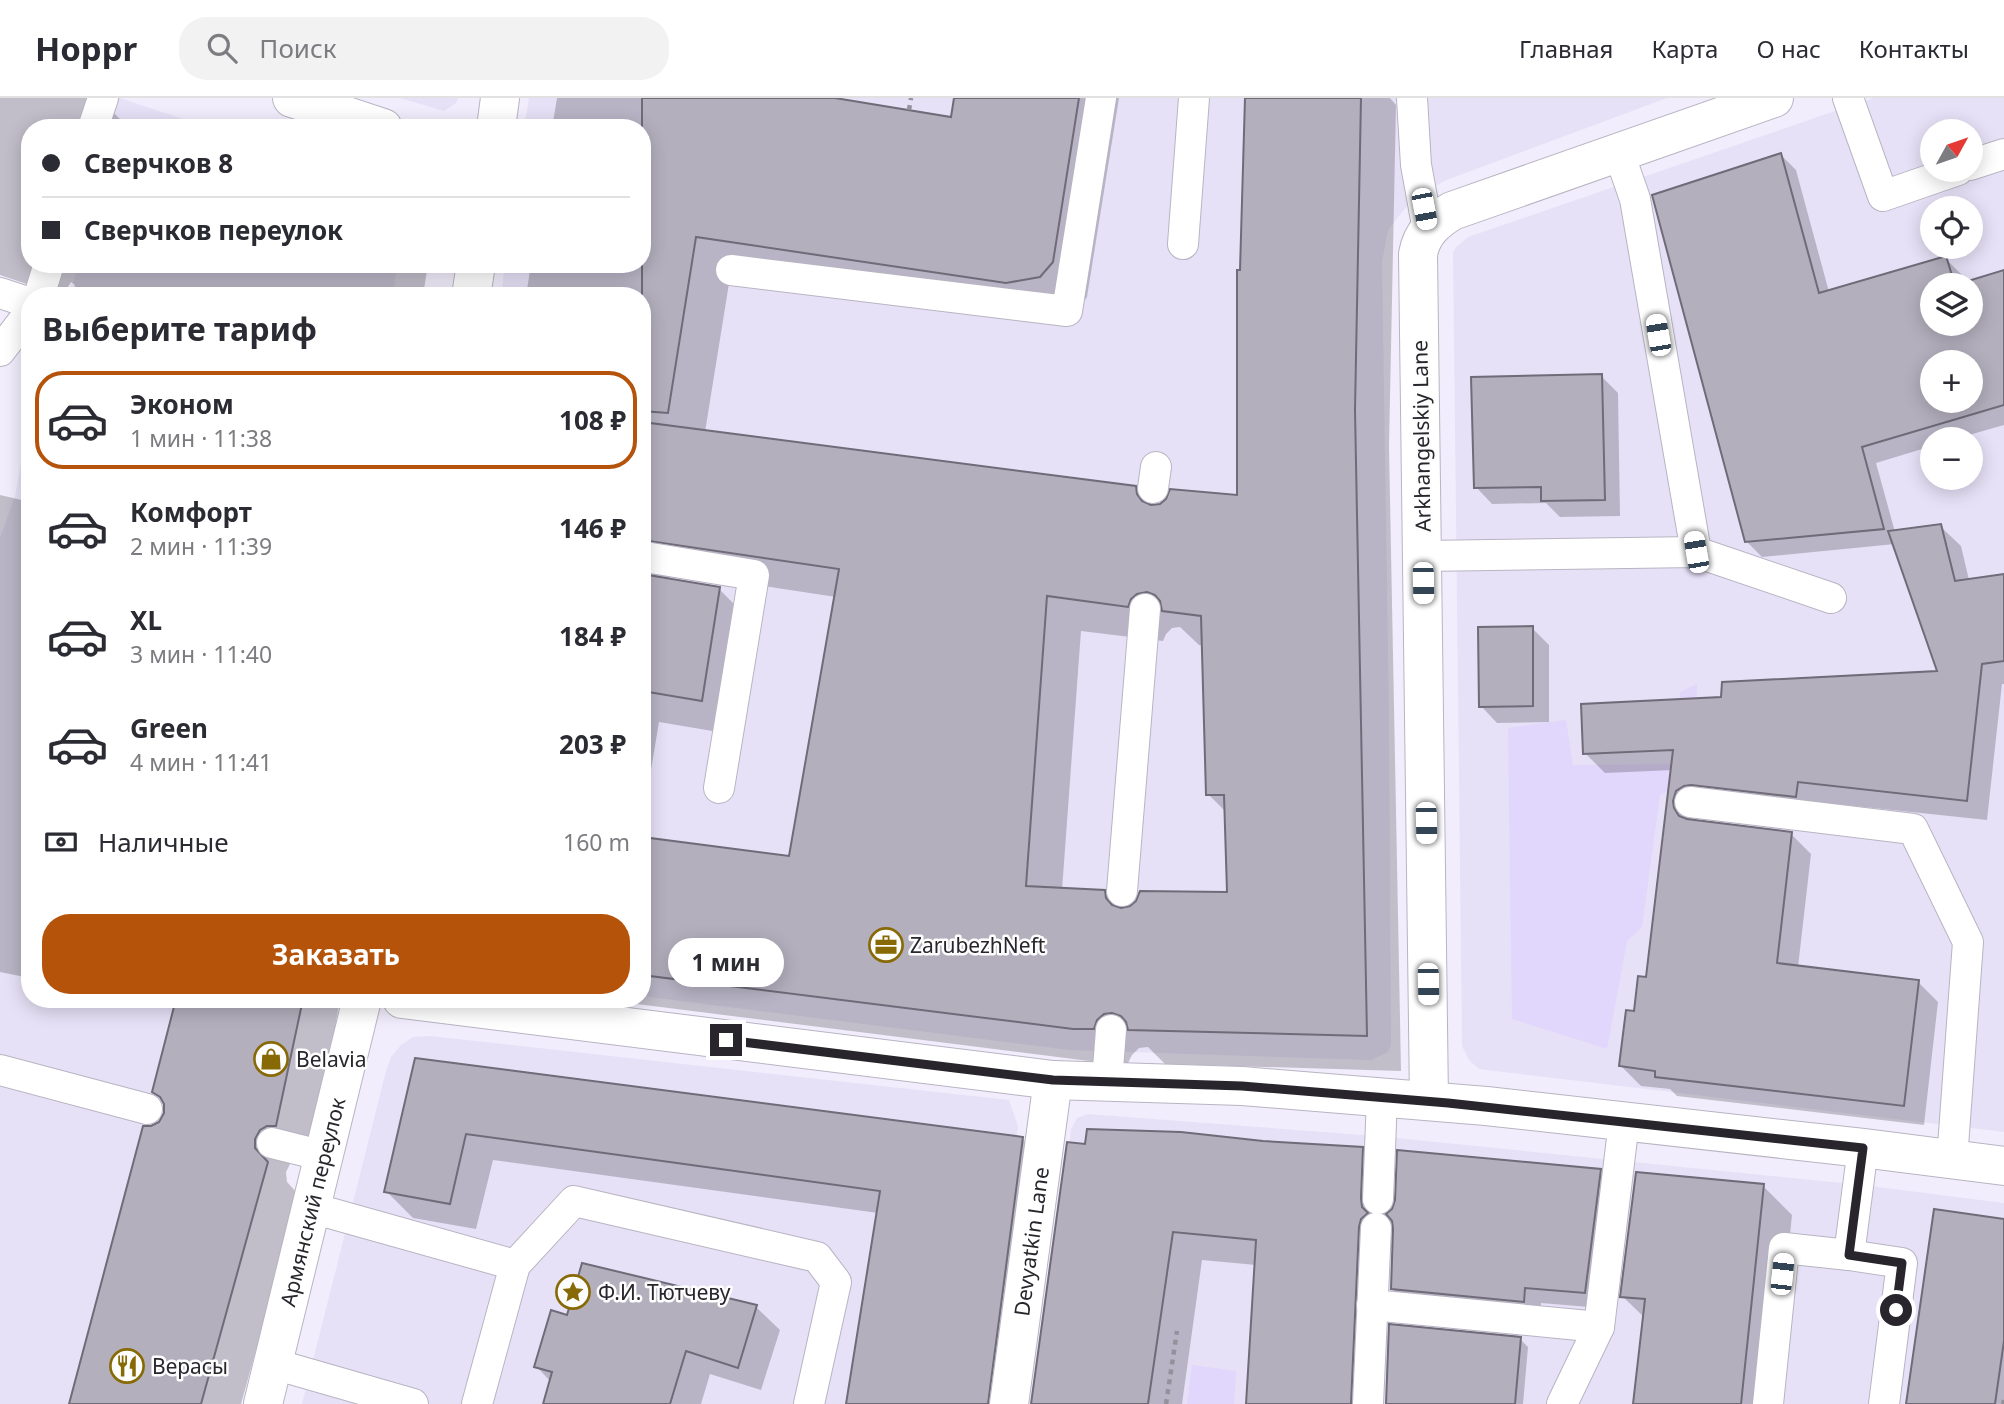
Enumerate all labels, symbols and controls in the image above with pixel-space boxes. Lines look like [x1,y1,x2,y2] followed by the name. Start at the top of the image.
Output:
[179,17,669,80] search box
[35,26,137,71] text: Hoppr
[203,29,241,67] icon: search
[259,30,337,66] text: Поиск
[1519,32,1613,65] text: Главная
[1651,32,1718,65] text: Карта
[1756,32,1821,65] text: О нас
[1859,32,1969,65] text: Контакты
[1920,119,1983,182] north arrow
[1920,119,1983,490] map controls
[84,145,233,181] text: Сверчков 8
[1410,186,1439,232] car
[1920,196,1983,259] button: locate
[84,212,343,248] text: Сверчков переулок
[1920,273,1983,336] button: layers
[42,307,317,350] text: Выберите тариф
[1645,312,1672,358] car
[1405,340,1437,532] street label: Arkhangelskiy Lane
[1920,350,1983,413] button: +
[130,386,234,422] text: Эконом
[46,389,109,452] icon: car
[559,402,626,438] text: 108 ₽
[130,422,272,454] text: 1 мин · 11:38
[1920,427,1983,490] button: −
[130,494,252,530] text: Комфорт
[46,497,109,560] icon: car
[559,510,626,546] text: 146 ₽
[1683,529,1710,575] car
[130,530,272,562] text: 2 мин · 11:39
[1413,562,1434,604] car
[130,602,162,638] text: XL
[46,605,109,668] icon: car
[559,618,626,654] text: 184 ₽
[130,638,272,670] text: 3 мин · 11:40
[130,710,208,746] text: Green
[46,713,109,776] icon: car
[559,726,626,762] text: 203 ₽
[130,746,272,778] text: 4 мин · 11:41
[1416,802,1437,844] car
[42,823,80,861] icon: cash
[98,824,229,860] text: Наличные
[563,826,630,858] text: 160 m
[42,914,630,994] button: Заказать
[867,926,905,964] office icon: ZarubezhNeft
[910,931,1046,959] place label: ZarubezhNeft
[668,939,784,988] callout: 1 мин
[692,946,760,978] text: 1 мин
[1418,963,1439,1005] car
[710,1024,742,1056] route end
[252,1040,290,1078] shop icon: Belavia
[296,1045,367,1073] place label: Belavia
[273,1095,351,1309] street label: Армянский переулок
[1007,1165,1055,1318] street label: Devyatkin Lane
[1770,1252,1795,1296] car
[554,1273,592,1311] place icon: Ф.И. Тютчеву
[598,1278,731,1306] place label: Ф.И. Тютчеву
[1880,1294,1912,1326] route start
[108,1347,146,1385] restaurant icon: Верасы
[152,1352,228,1380] place label: Верасы

